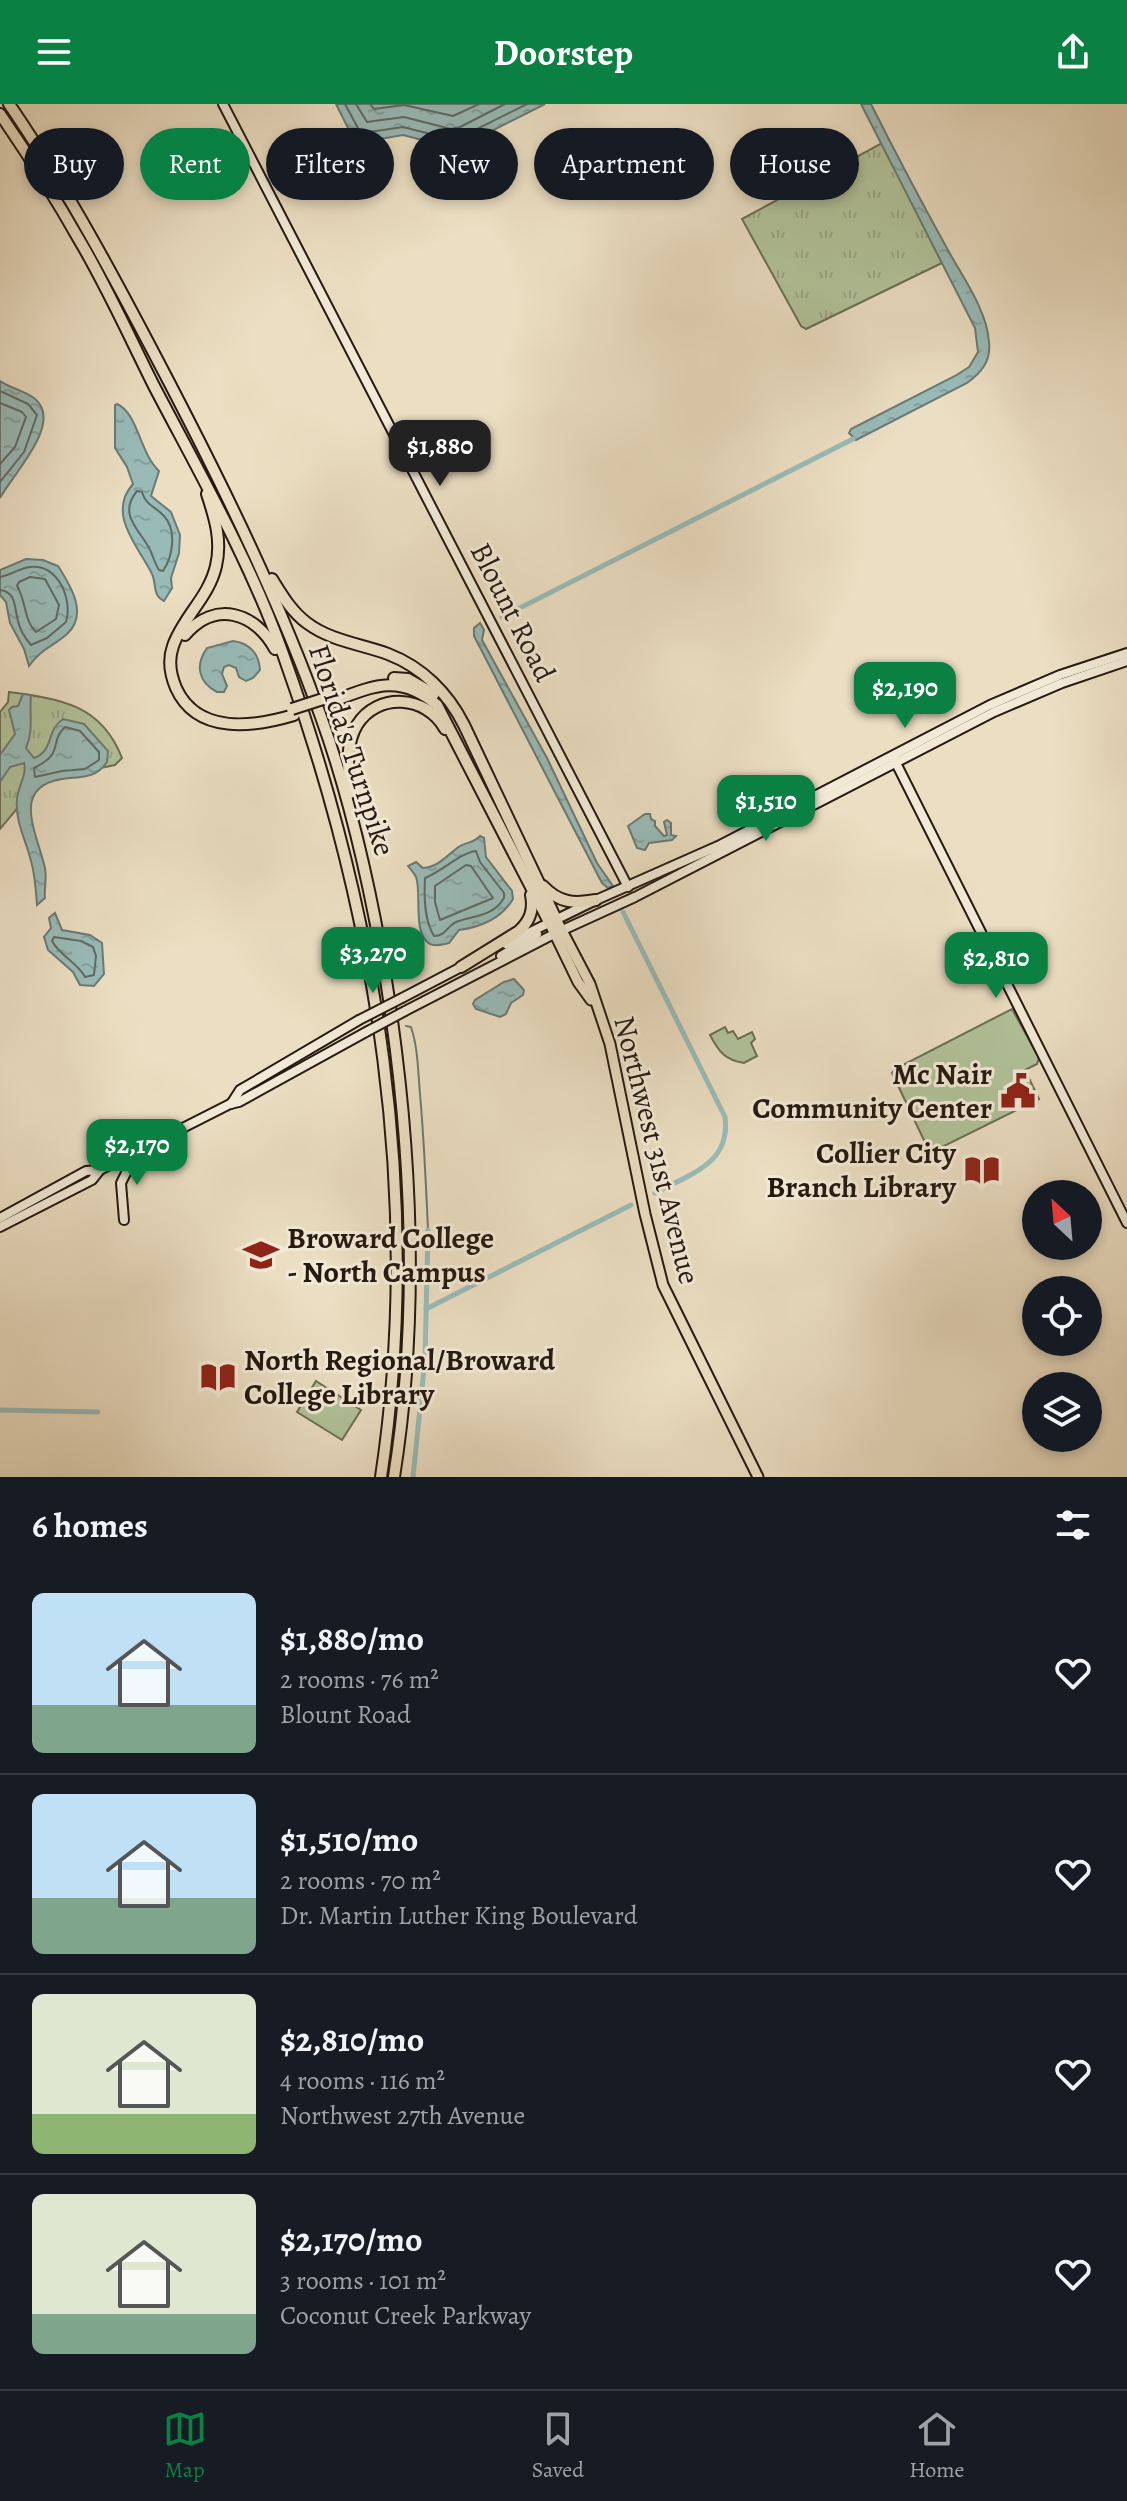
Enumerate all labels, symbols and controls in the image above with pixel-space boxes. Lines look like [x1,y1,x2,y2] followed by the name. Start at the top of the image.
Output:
[494,28,633,77] text: Doorstep
[32,30,76,74] icon: menu
[1051,30,1095,74] icon: share
[24,128,124,200] chip: Buy
[140,128,250,200] chip: Rent
[266,128,394,200] chip: Filters
[410,128,518,200] chip: New
[534,128,714,200] chip: Apartment
[730,128,859,200] chip: House
[375,420,505,488] pin: $1,880
[407,428,473,463] text: $1,880
[461,536,566,689] street label: Blount Road
[299,639,405,861] street label: Florida's Turnpike
[840,662,970,730] pin: $2,190
[872,670,938,705] text: $2,190
[701,775,831,843] pin: $1,510
[735,783,797,818] text: $1,510
[308,927,438,995] pin: $3,270
[931,932,1061,1000] pin: $2,810
[339,935,407,970] text: $3,270
[963,940,1029,975] text: $2,810
[604,1012,710,1288] street label: Northwest 31st Avenue
[752,1054,992,1128] place label: Mc Nair Community Center
[999,1072,1037,1110] public building icon: Mc Nair Community Center
[72,1119,202,1187] pin: $2,170
[104,1127,170,1162] text: $2,170
[766,1133,957,1207] place label: Collier City Branch Library
[963,1151,1001,1189] library icon: Collier City Branch Library
[1022,1180,1102,1260] north arrow
[1022,1180,1102,1452] map controls
[287,1218,494,1292] place label: Broward College - North Campus
[242,1236,280,1274] school or university icon: Broward College - North Campus
[1022,1276,1102,1356] button: locate
[244,1340,556,1414] place label: North Regional/Broward College Library
[199,1358,237,1396] library icon: North Regional/Broward College Library
[1022,1372,1102,1452] button: layers
[32,1502,148,1549] text: 6 homes
[1051,1503,1095,1547] icon: filters
[280,1615,424,1662] text: $1,880/mo
[96,1625,192,1721] icon: home
[1051,1651,1095,1695] icon: heart
[280,1662,439,1697] text: 2 rooms · 76 m²
[280,1697,411,1732] text: Blount Road
[280,1816,418,1863] text: $1,510/mo
[96,1826,192,1922] icon: home
[1051,1852,1095,1896] icon: heart
[280,1863,441,1898] text: 2 rooms · 70 m²
[280,1898,638,1933] text: Dr. Martin Luther King Boulevard
[280,2016,424,2063] text: $2,810/mo
[96,2026,192,2122] icon: home
[1051,2052,1095,2096] icon: heart
[280,2063,445,2098] text: 4 rooms · 116 m²
[280,2098,525,2133] text: Northwest 27th Avenue
[280,2216,422,2263] text: $2,170/mo
[96,2226,192,2322] icon: home
[1051,2252,1095,2296] icon: heart
[280,2263,446,2298] text: 3 rooms · 101 m²
[280,2298,531,2333] text: Coconut Creek Parkway
[163,2407,207,2485] tab: Map
[532,2407,584,2485] tab: Saved
[909,2407,964,2485] tab: Home

